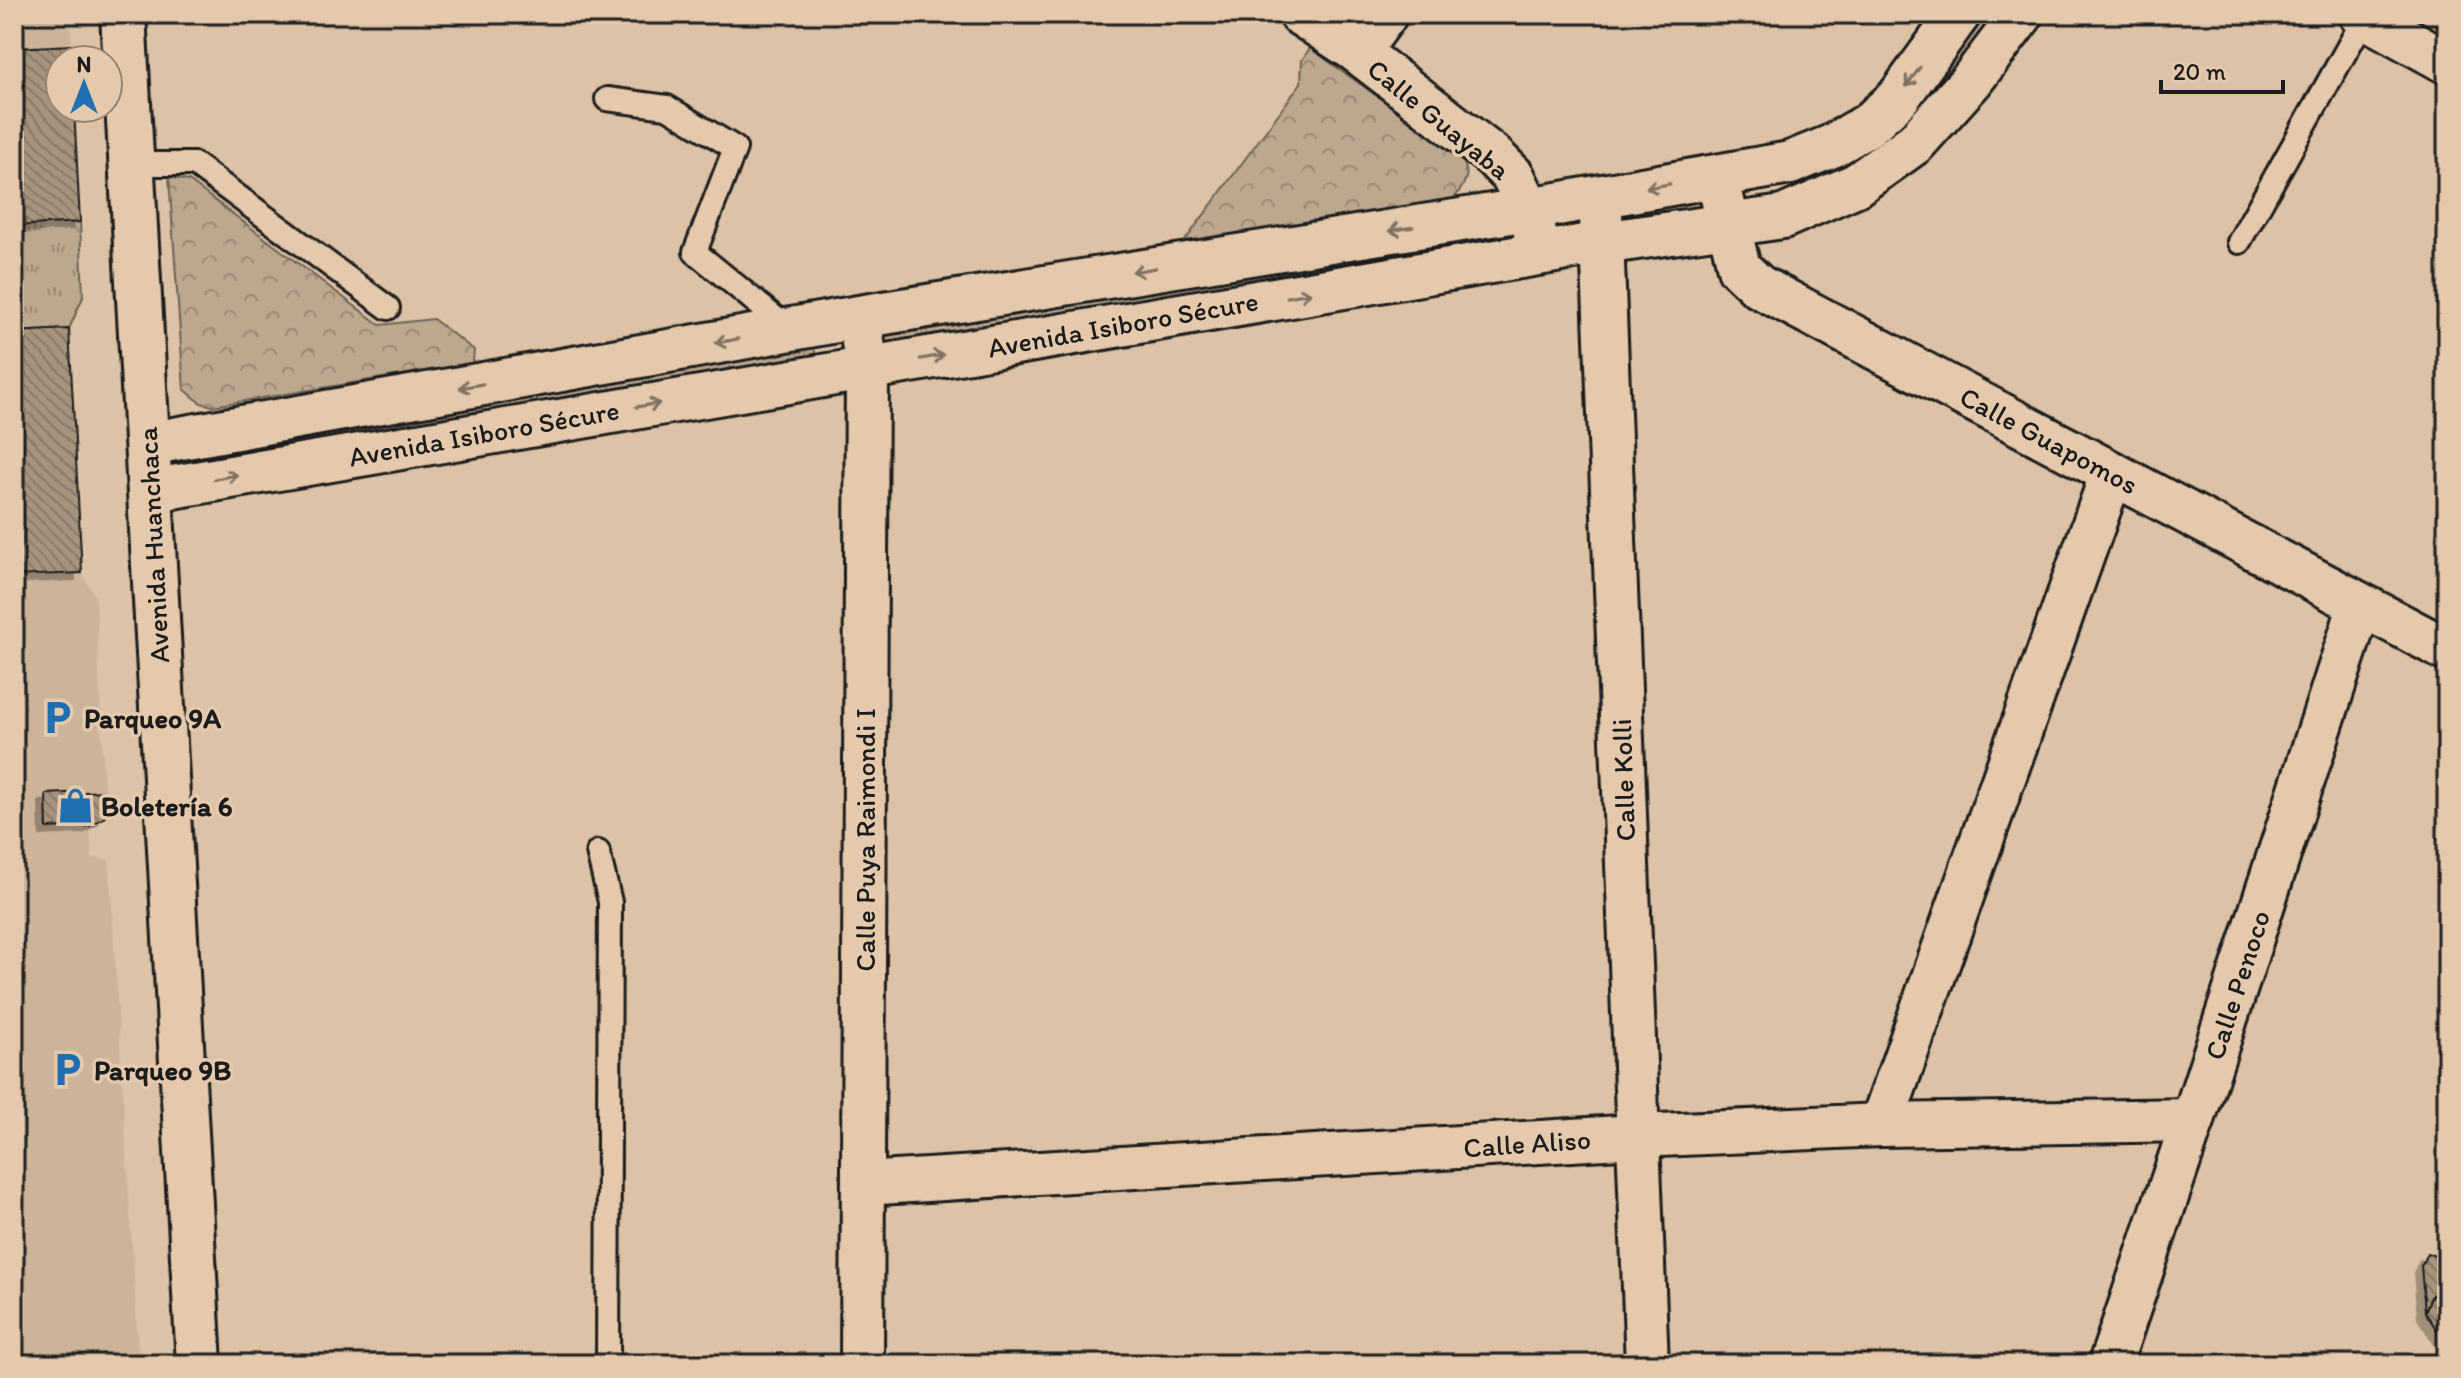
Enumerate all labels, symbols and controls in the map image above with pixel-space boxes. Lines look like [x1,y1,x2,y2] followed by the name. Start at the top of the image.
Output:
[44,44,124,124] north arrow
[2161,44,2283,94] scale bar
[77,51,91,78] text: N
[1361,51,1518,187] street label: Calle Guayaba
[2173,57,2226,86] text: 20 m
[1905,66,1922,87] one-way arrow
[1645,180,1671,195] one-way arrow
[1389,222,1414,237] one-way arrow
[1132,263,1157,278] one-way arrow
[985,283,1261,365] street label: Avenida Isiboro Sécure
[1285,286,1311,301] one-way arrow
[715,334,740,349] one-way arrow
[919,348,944,363] one-way arrow
[1954,379,2144,501] street label: Calle Guapomos
[459,380,484,395] one-way arrow
[346,392,622,474] street label: Avenida Isiboro Sécure
[635,397,660,412] one-way arrow
[130,426,176,664] street label: Avenida Huanchaca
[213,469,238,484] one-way arrow
[39,699,77,737] parking icon: Parqueo 9A
[84,701,221,735] place label: Parqueo 9A
[848,708,882,972] street label: Calle Puya Raimondi I
[1604,718,1642,842] street label: Calle Kolli
[56,787,94,825] shop icon: Boletería 6
[101,789,233,823] place label: Boletería 6
[2197,906,2277,1064] street label: Calle Penoco
[49,1051,87,1089] parking icon: Parqueo 9B
[94,1053,231,1087] place label: Parqueo 9B
[1462,1122,1592,1164] street label: Calle Aliso

